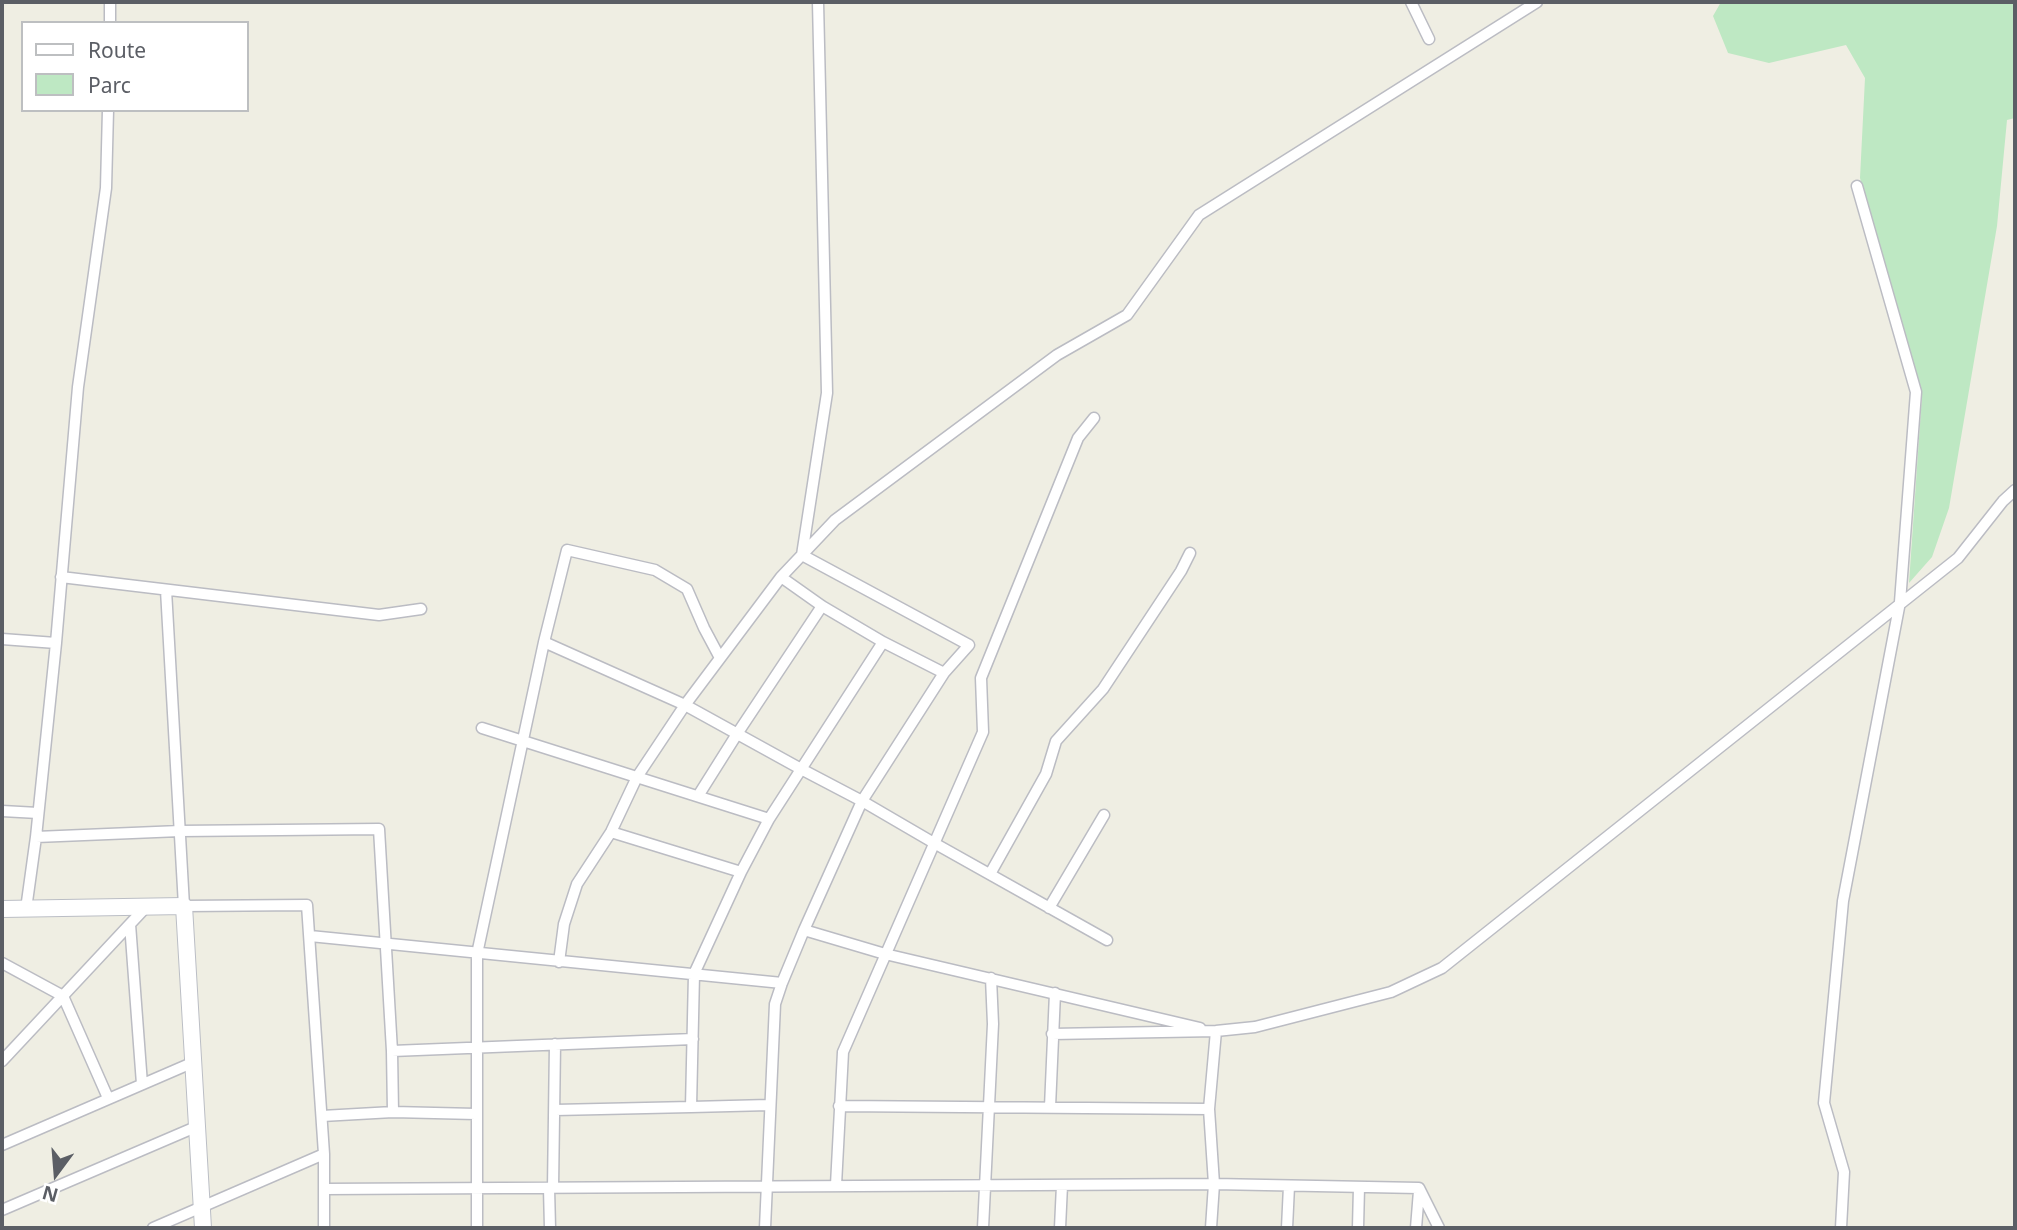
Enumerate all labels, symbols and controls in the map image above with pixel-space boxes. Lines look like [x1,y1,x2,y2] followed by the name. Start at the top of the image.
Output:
[21,21,248,112] legend
[88,36,146,64] text: Route
[88,71,131,99] text: Parc
[21,1139,91,1209] north arrow
[39,1180,61,1209] text: N

